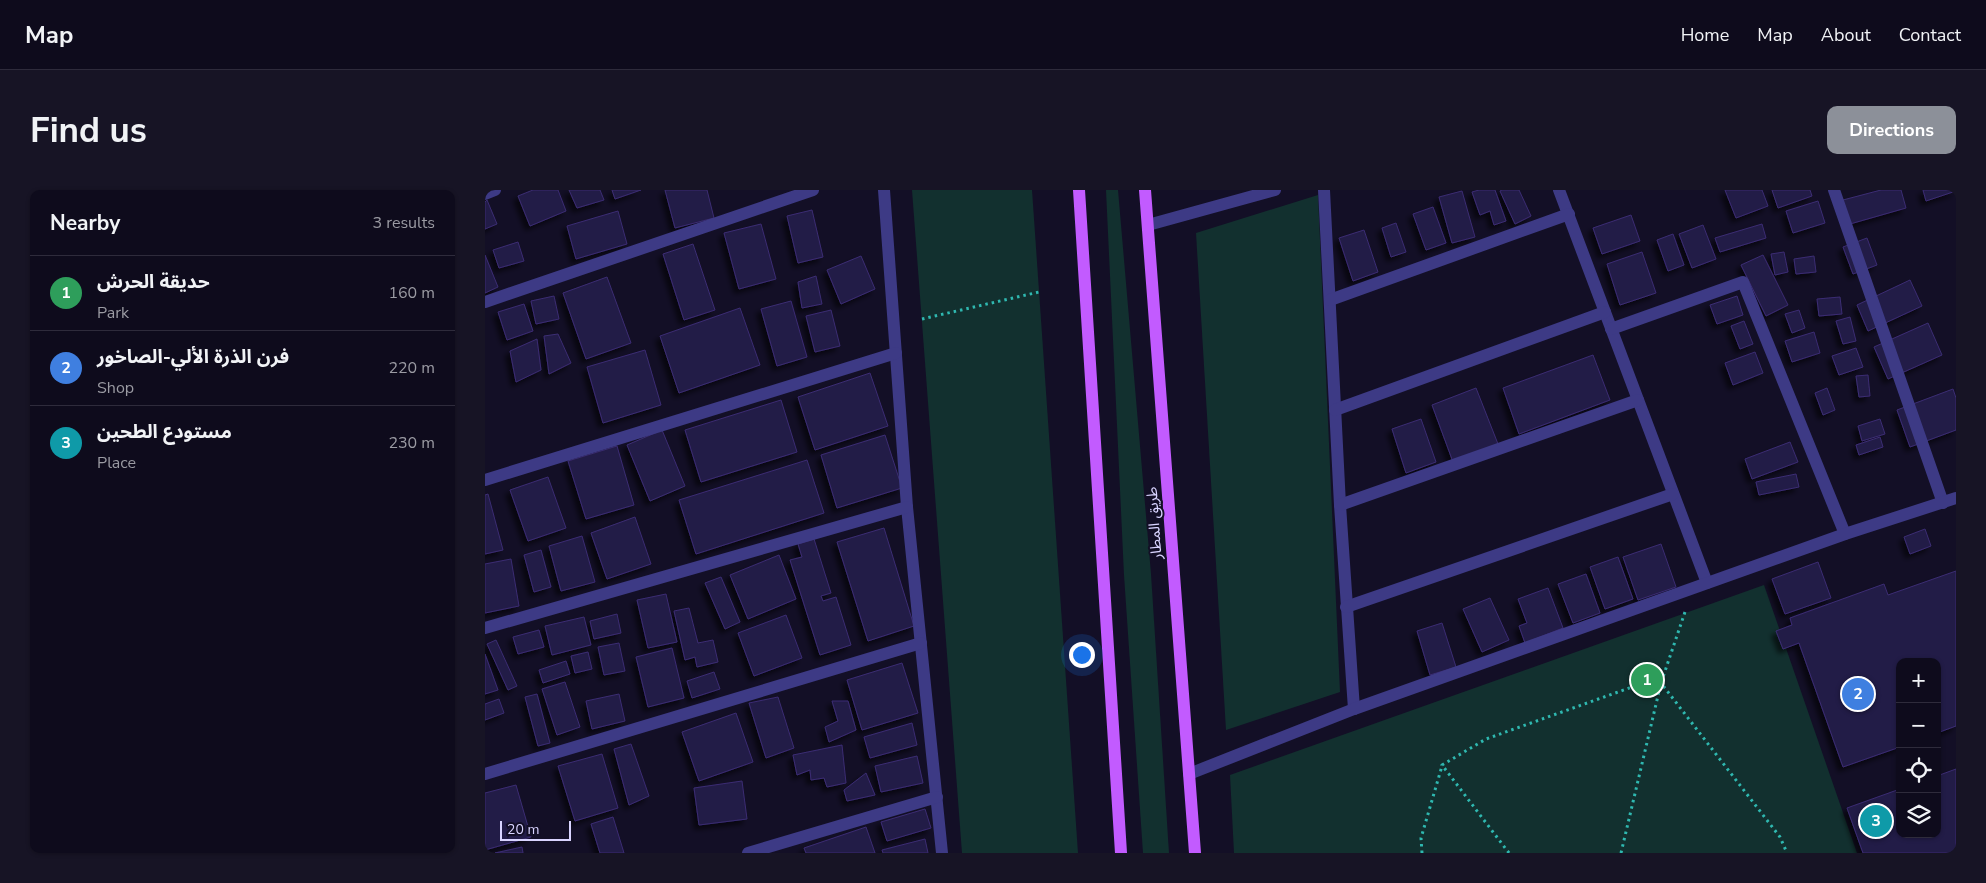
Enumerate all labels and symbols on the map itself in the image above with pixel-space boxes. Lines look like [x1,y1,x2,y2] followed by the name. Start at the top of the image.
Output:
[1141,486,1167,561] street label: طريق المطار
[1069,642,1095,668] your location
[1631,661,1663,699] pin: 1
[1842,675,1874,713] pin: 2
[1860,802,1892,840] pin: 3
[500,818,571,841] scale bar

